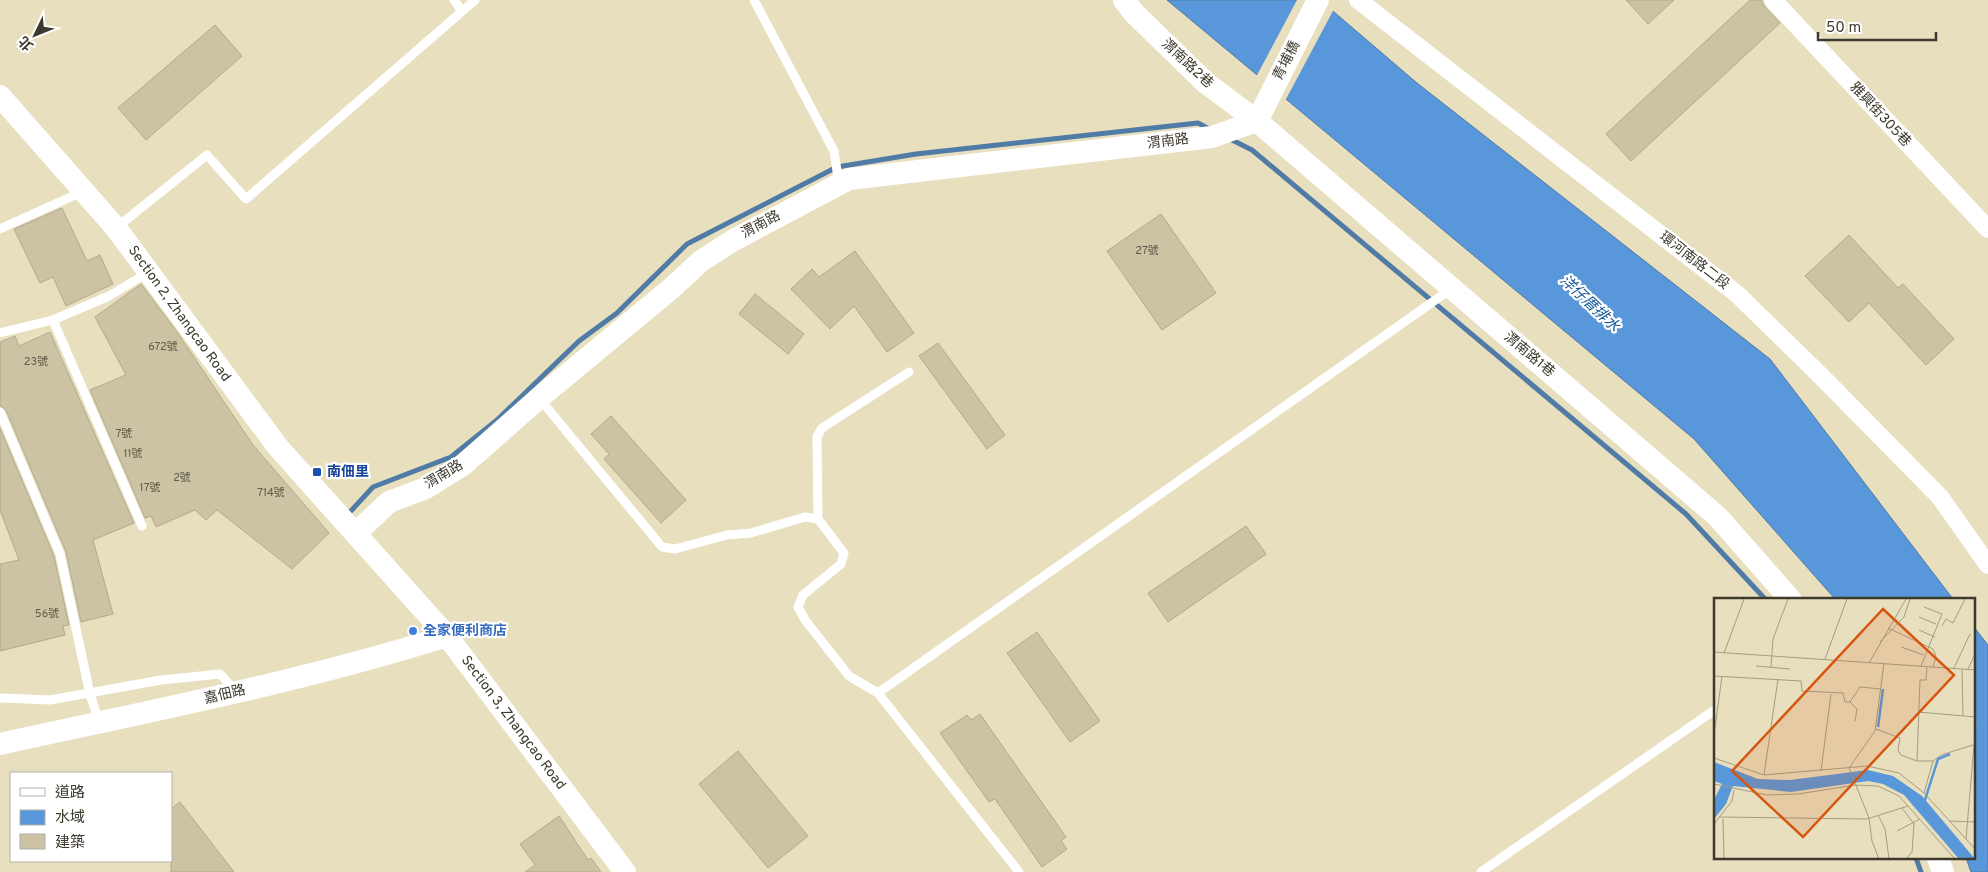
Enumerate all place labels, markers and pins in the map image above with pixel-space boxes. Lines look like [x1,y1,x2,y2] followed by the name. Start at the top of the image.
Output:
[327,464,369,481] place label: 南佃里
[311,466,323,478] marker: 南佃里
[423,622,507,640] place label: 全家便利商店
[407,625,419,637] marker: 全家便利商店

